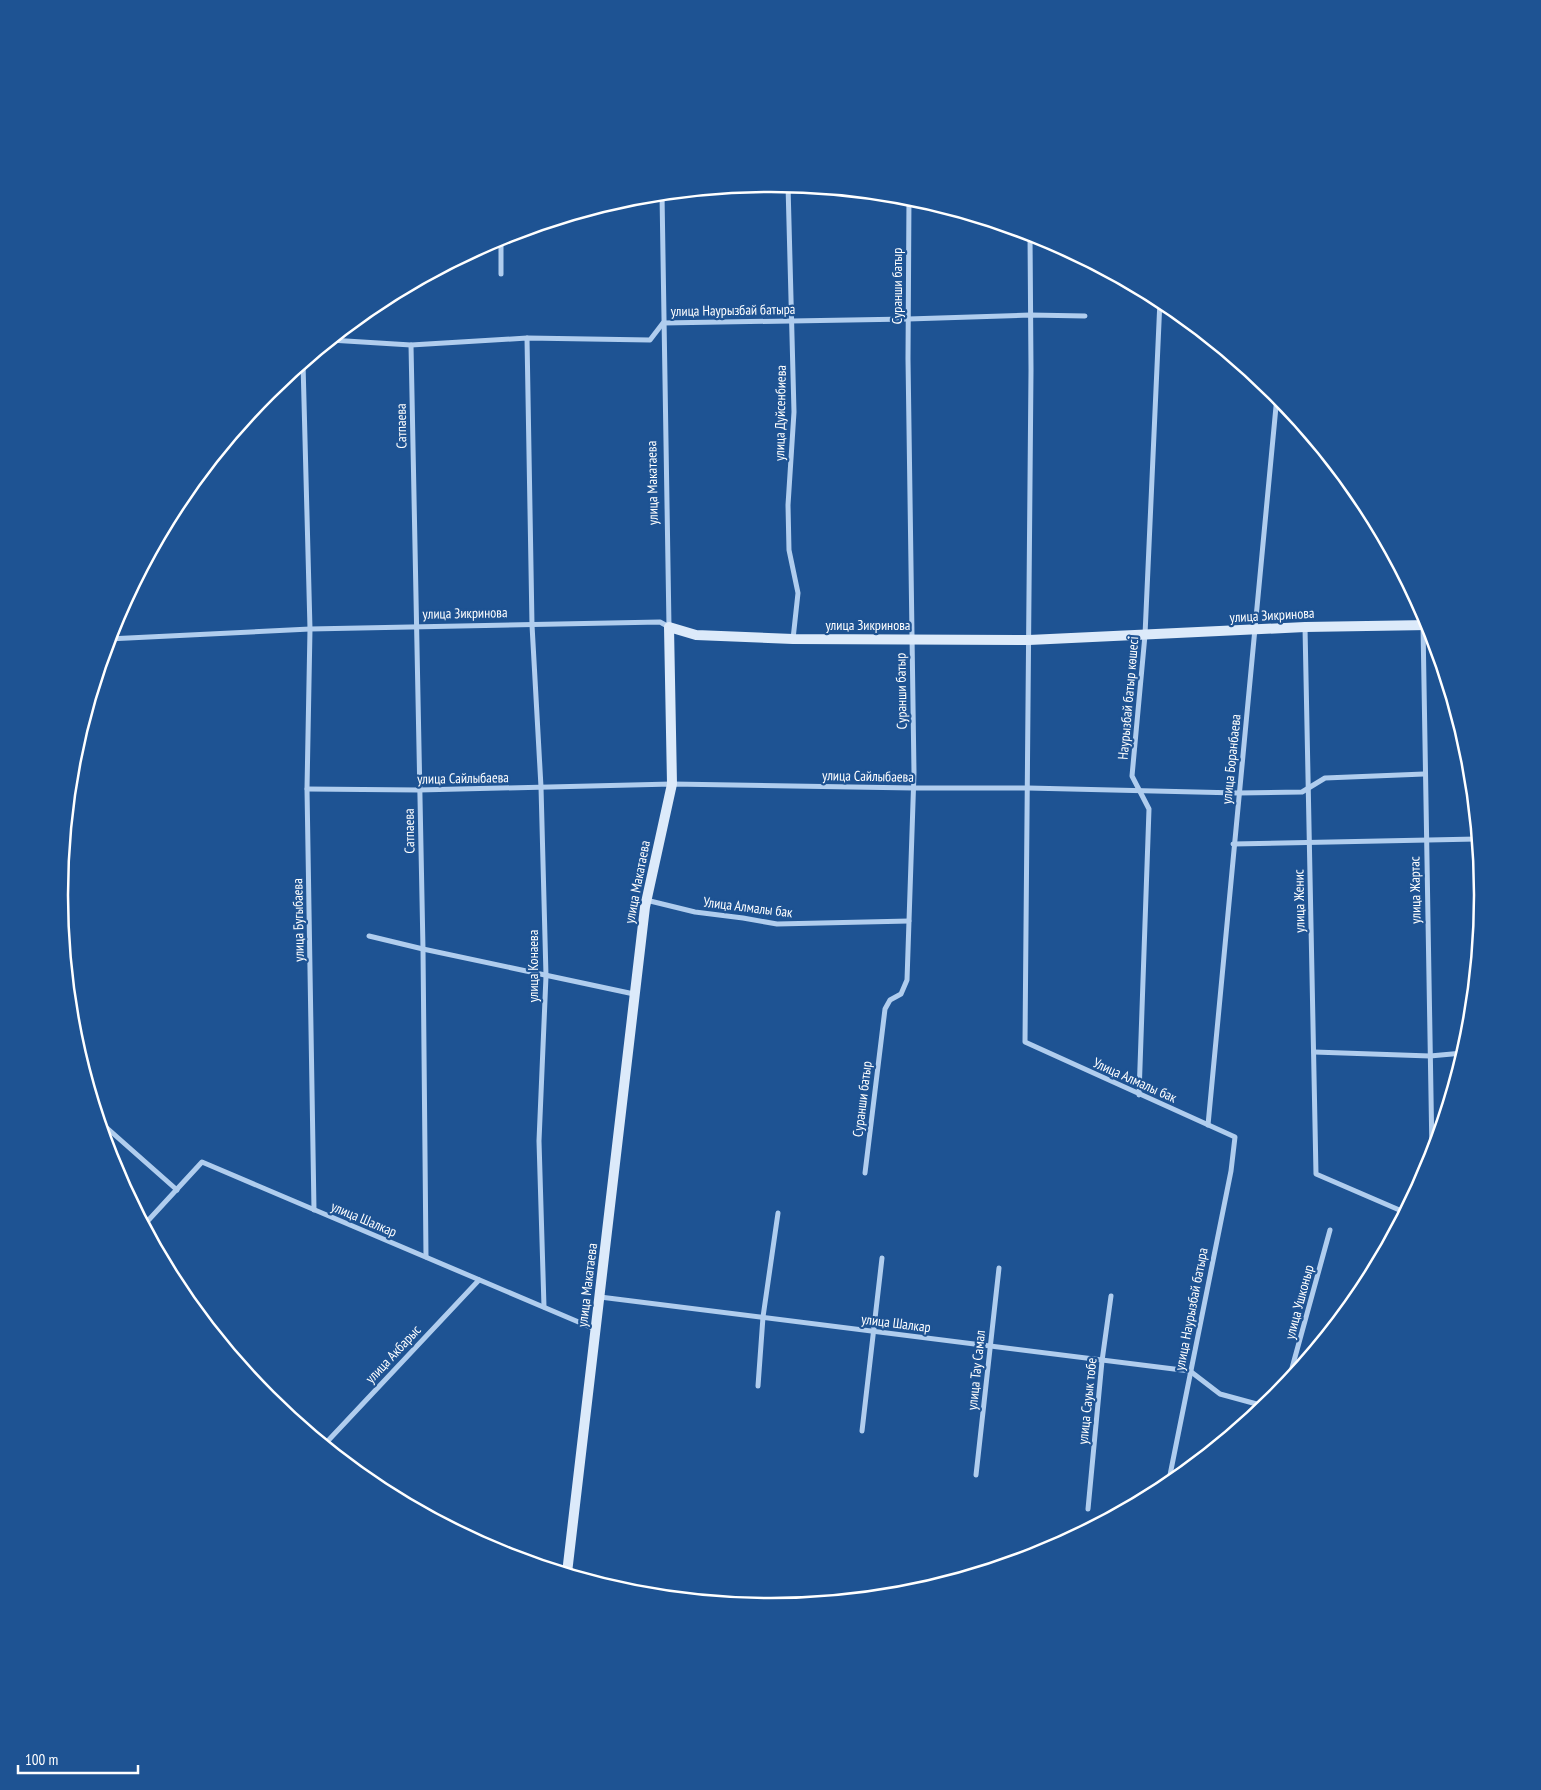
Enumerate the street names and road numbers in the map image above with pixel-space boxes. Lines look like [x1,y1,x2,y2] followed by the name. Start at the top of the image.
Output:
[888,248,906,324] street label: Суранши батыр
[671,300,795,320] street label: улица Наурызбай батыра
[770,365,790,461] street label: улица Дуйсенбиева
[392,403,410,449] street label: Сатпаева
[642,441,662,525] street label: улица Макатаева
[422,603,508,623] street label: улица Зикринова
[1229,604,1315,626] street label: улица Зикринова
[826,616,910,634] street label: улица Зикринова
[1114,636,1142,760] street label: Наурызбай батыр көшесі
[891,653,911,729] street label: Суранши батыр
[1217,713,1245,805] street label: улица Боранбаева
[822,766,914,786] street label: улица Сайлыбаева
[417,768,509,788] street label: улица Сайлыбаева
[400,808,418,854] street label: Сатпаева
[620,839,654,925] street label: улица Макатаева
[1405,856,1425,924] street label: улица Жартас
[1289,869,1309,933] street label: улица Женис
[288,878,308,962] street label: улица Бугыбаева
[702,893,794,921] street label: Улица Алмалы бак
[524,930,542,1002] street label: улица Конаева
[1090,1054,1180,1107] street label: Улица Алмалы бак
[848,1060,876,1138] street label: Суранши батыр
[328,1197,400,1241] street label: улица Шалкар
[573,1242,601,1328] street label: улица Макатаева
[1170,1246,1212,1372] street label: улица Наурызбай батыра
[1280,1263,1318,1341] street label: улица Ушконыр
[860,1310,932,1336] street label: улица Шалкар
[361,1321,425,1387] street label: улица Акбарыс
[963,1329,989,1411] street label: улица Тау Самал
[1073,1357,1101,1445] street label: улица Сауык тобе

